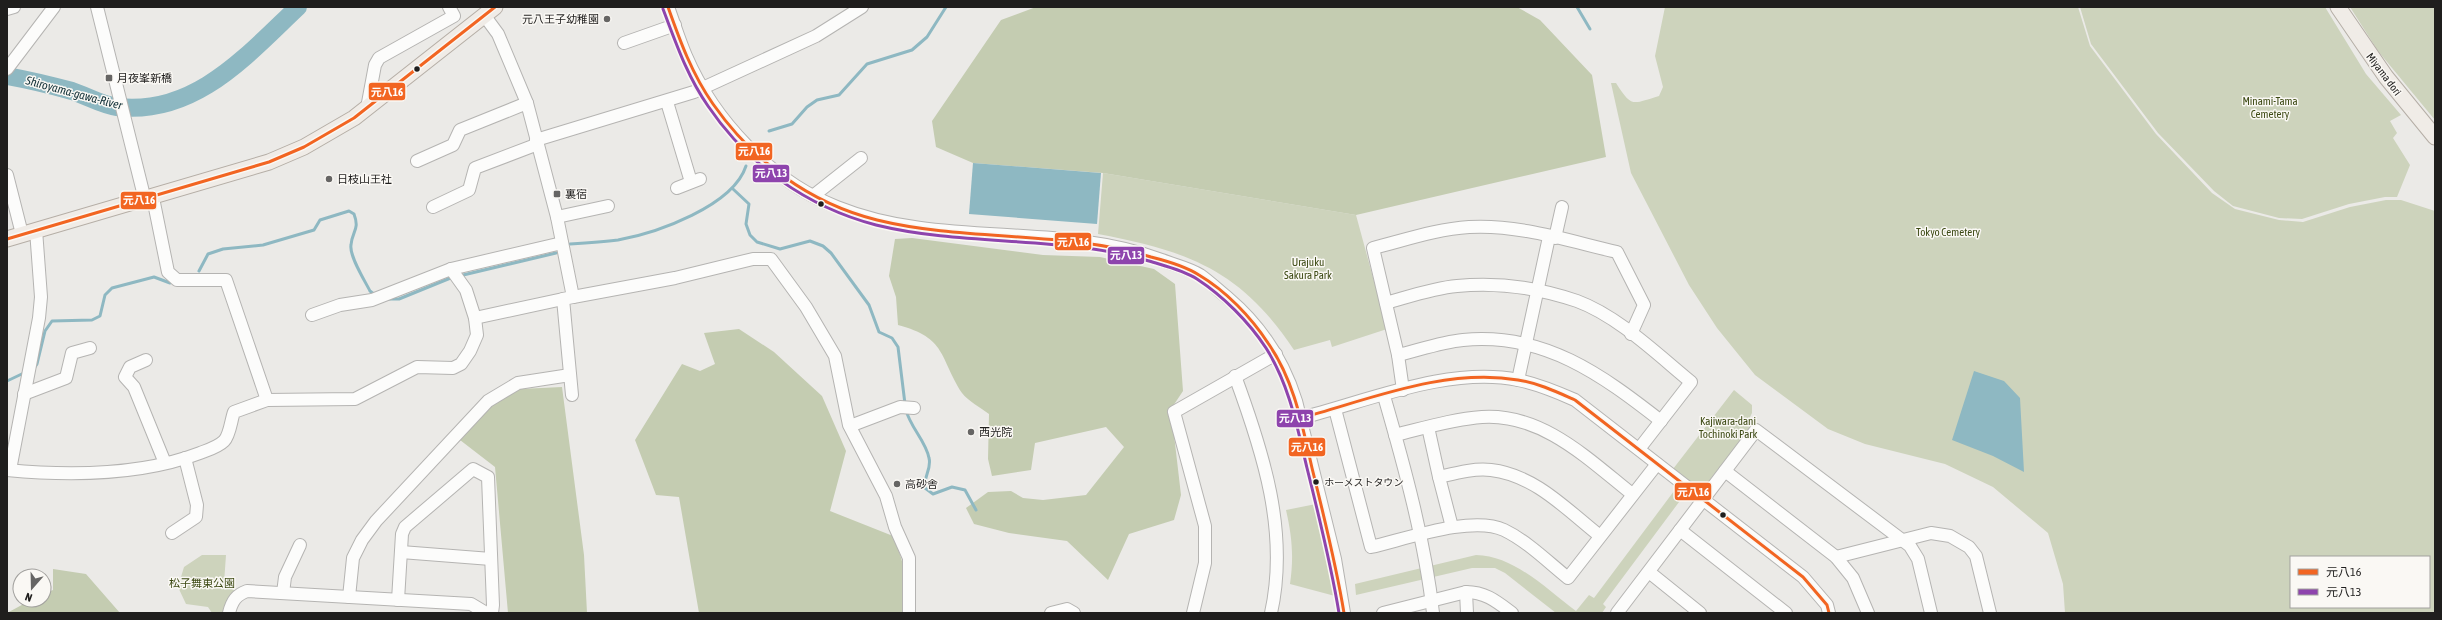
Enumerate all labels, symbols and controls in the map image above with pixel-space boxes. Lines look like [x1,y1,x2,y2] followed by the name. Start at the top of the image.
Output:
[522,13,599,25] place label: 元八王子幼稚園
[602,14,612,24] marker: 元八王子幼稚園
[2364,50,2404,98] street label: Miyama dori
[412,64,422,74] unlabelled marker
[117,72,172,84] place label: 月夜峯新橋
[23,73,124,113] water label: Shiroyama-gawa-River
[104,73,114,83] marker: 月夜峯新橋
[368,82,406,101] line badge: 元八16
[371,86,403,98] text: 元八16
[2242,95,2298,120] park label: Minami-Tama Cemetery
[735,142,773,161] line badge: 元八16
[738,145,770,157] text: 元八16
[752,164,790,183] line badge: 元八13
[755,167,787,179] text: 元八13
[337,173,392,185] place label: 日枝山王社
[324,174,334,184] marker: 日枝山王社
[565,188,587,200] place label: 裏宿
[552,189,562,199] marker: 裏宿
[120,191,157,210] line badge: 元八16
[123,194,155,206] text: 元八16
[816,199,826,209] unlabelled marker
[1916,226,1980,238] park label: Tokyo Cemetery
[1054,232,1092,251] line badge: 元八16
[1057,236,1089,248] text: 元八16
[1107,246,1145,265] line badge: 元八13
[1110,249,1142,261] text: 元八13
[1284,256,1332,281] park label: Urajuku Sakura Park
[1276,409,1314,428] line badge: 元八13
[1279,412,1311,424] text: 元八13
[1699,415,1758,440] park label: Kajiwara-dani Tochinoki Park
[979,426,1012,438] place label: 西光院
[966,427,976,437] marker: 西光院
[1288,437,1326,457] line badge: 元八16
[1291,441,1323,453] text: 元八16
[1311,477,1321,487] marker: ホーメストタウン
[1324,477,1404,488] place label: ホーメストタウン
[905,478,938,490] place label: 高砂舎
[892,479,902,489] marker: 高砂舎
[1674,482,1712,501] line badge: 元八16
[1677,486,1709,498] text: 元八16
[1718,510,1728,520] unlabelled marker
[2290,556,2430,608] legend
[2326,565,2362,579] text: 元八16
[12,568,52,608] north arrow
[169,577,235,589] park label: 松子舞東公園
[2326,585,2361,599] text: 元八13
[23,591,34,604] text: N

